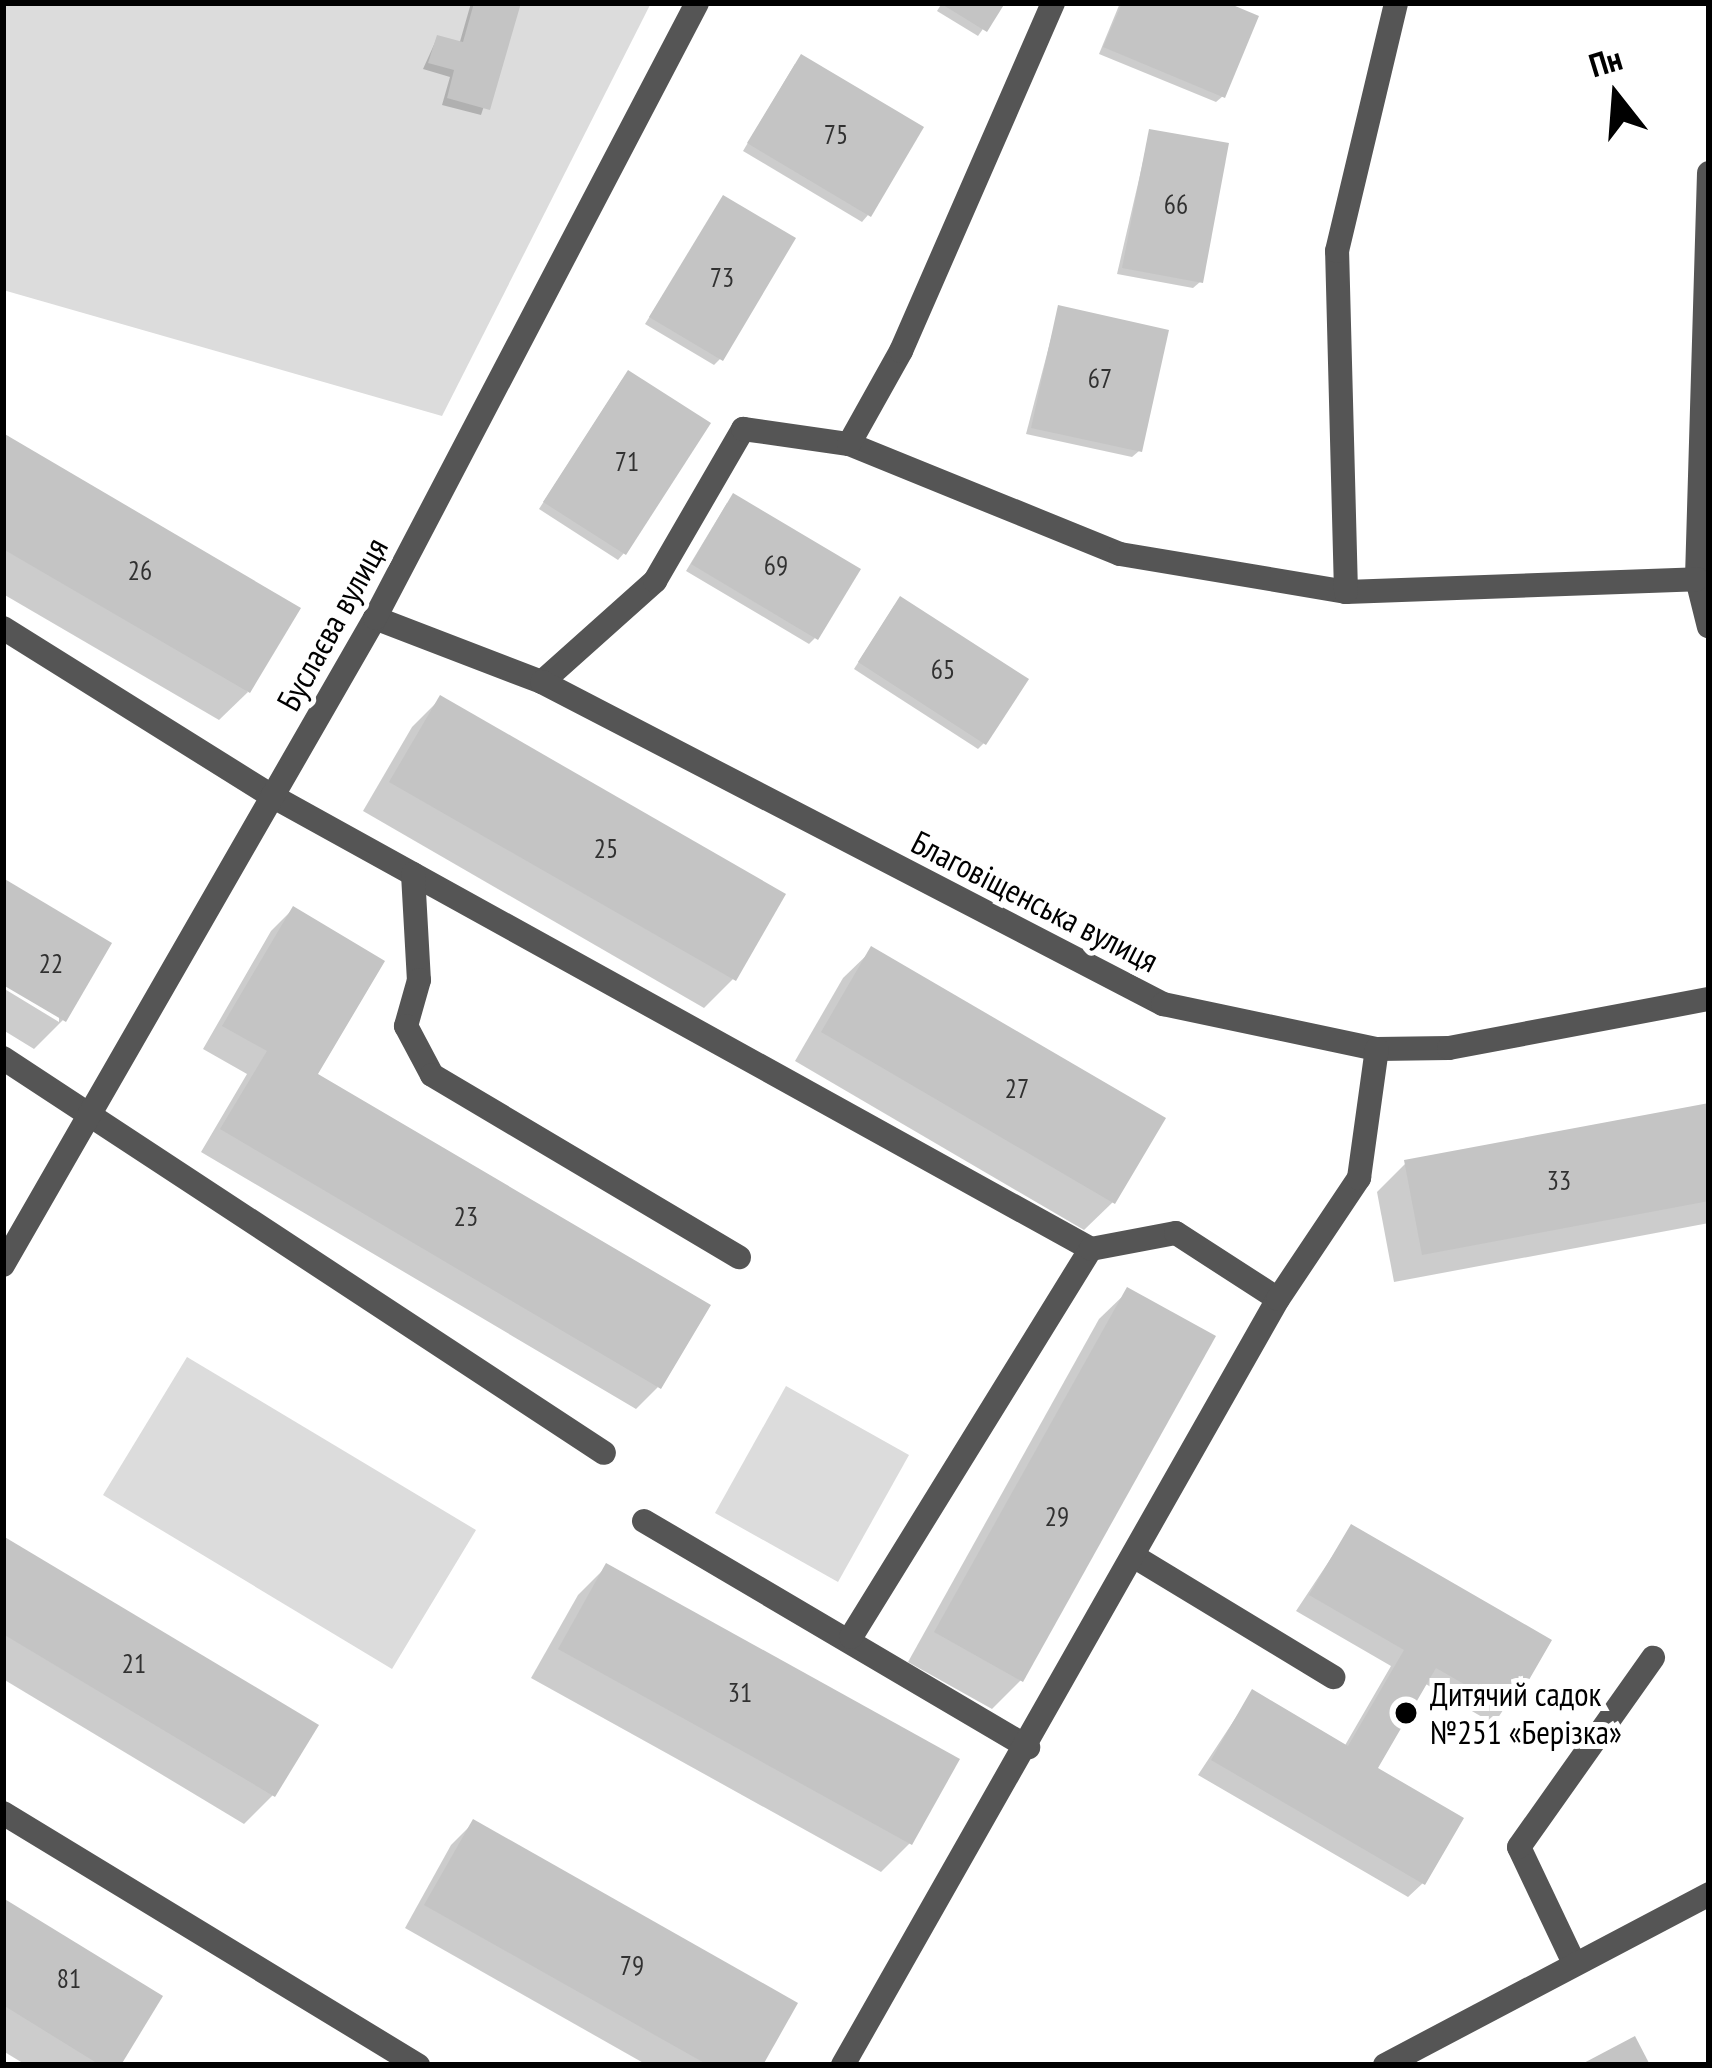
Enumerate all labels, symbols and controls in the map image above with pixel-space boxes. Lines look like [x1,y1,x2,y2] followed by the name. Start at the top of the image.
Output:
[1556,36,1676,156] north arrow
[1584,36,1627,86] text: Пн
[824,119,848,151] house number: 75
[1164,189,1188,221] house number: 66
[710,262,734,294] house number: 73
[1088,363,1112,395] house number: 67
[615,446,639,478] house number: 71
[268,531,396,717] street label: Буслаєва вулиця
[764,550,788,582] house number: 69
[128,555,152,587] house number: 26
[931,654,955,686] house number: 65
[905,822,1165,980] street label: Благовіщенська вулиця
[594,833,618,865] house number: 25
[39,948,63,980] house number: 22
[1005,1073,1029,1105] house number: 27
[1547,1165,1571,1197] house number: 33
[454,1201,478,1233] house number: 23
[1045,1501,1069,1533] house number: 29
[122,1648,146,1680] house number: 21
[1430,1674,1622,1752] place label: Дитячий садок №251 «Берізка»
[728,1677,752,1709] house number: 31
[1393,1700,1419,1726] marker: Дитячий садок №251 «Берізка»
[620,1950,644,1982] house number: 79
[57,1963,81,1995] house number: 81

